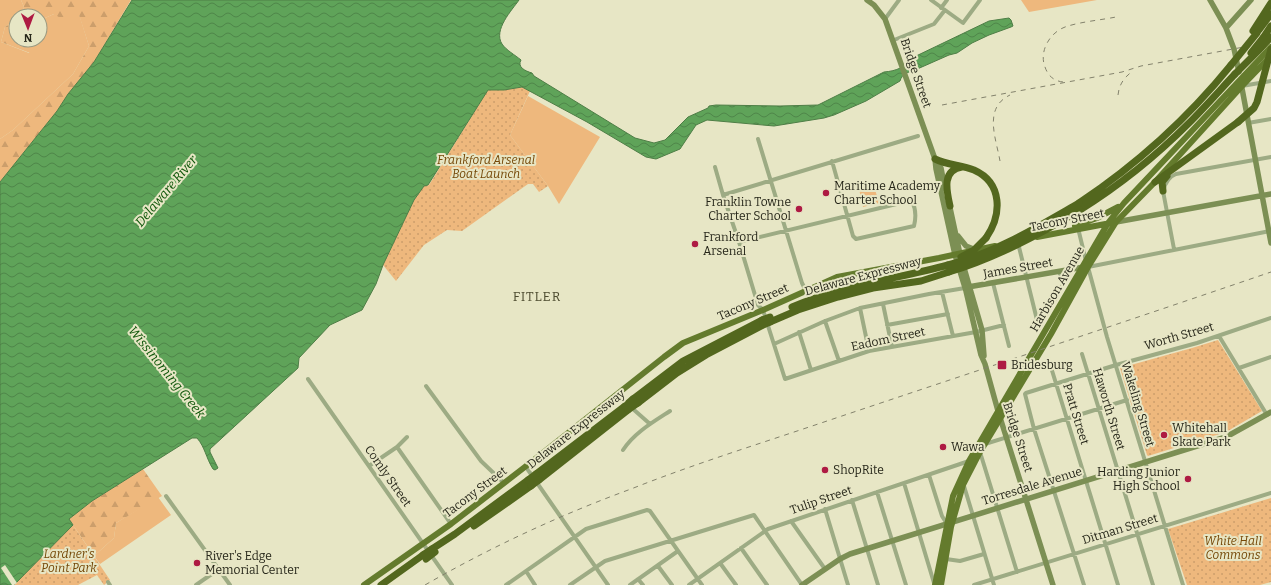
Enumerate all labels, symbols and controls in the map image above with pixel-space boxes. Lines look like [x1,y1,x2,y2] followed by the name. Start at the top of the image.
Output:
[8,8,48,48] north arrow
[23,31,33,44] text: N
[898,36,935,110] street label: Bridge Street
[132,152,200,229] water label: Delaware River
[437,153,535,181] park label: Frankford Arsenal Boat Launch
[834,179,941,207] place label: Maritime Academy Charter School
[821,188,831,198] marker: Maritime Academy Charter School
[705,195,792,223] place label: Franklin Towne Charter School
[794,204,804,214] marker: Franklin Towne Charter School
[1029,206,1106,234] street label: Tacony Street
[703,230,758,258] place label: Frankford Arsenal
[690,239,700,249] marker: Frankford Arsenal
[1027,244,1087,334] street label: Harbison Avenue
[803,254,923,298] street label: Delaware Expressway
[981,255,1054,281] street label: James Street
[715,281,791,323] street label: Tacony Street
[513,289,561,304] district label: FITLER
[1143,319,1216,353] street label: Worth Street
[126,323,209,421] water label: Wissinoming Creek
[850,324,927,354] street label: Eadom Street
[1011,358,1073,372] place label: Bridesburg
[996,359,1008,371] marker: Bridesburg
[1118,360,1158,449] street label: Wakeling Street
[1090,366,1128,452] street label: Haworth Street
[1060,382,1092,447] street label: Pratt Street
[524,386,628,471] street label: Delaware Expressway
[1000,400,1036,474] street label: Bridge Street
[1172,421,1231,449] place label: Whitehall Skate Park
[1159,430,1169,440] marker: Whitehall Skate Park
[951,440,985,454] place label: Wawa
[938,442,948,452] marker: Wawa
[362,443,415,510] street label: Comly Street
[441,463,510,520] street label: Tacony Street
[833,463,884,477] place label: ShopRite
[980,464,1084,508] street label: Torresdale Avenue
[820,465,830,475] marker: ShopRite
[1097,465,1181,493] place label: Harding Junior High School
[1183,474,1193,484] marker: Harding Junior High School
[788,483,854,517] street label: Tulip Street
[1081,511,1160,547] street label: Ditman Street
[1204,534,1262,562] park label: White Hall Commons
[41,547,97,575] park label: Lardner's Point Park
[205,549,300,577] place label: River's Edge Memorial Center
[192,558,202,568] marker: River's Edge Memorial Center

